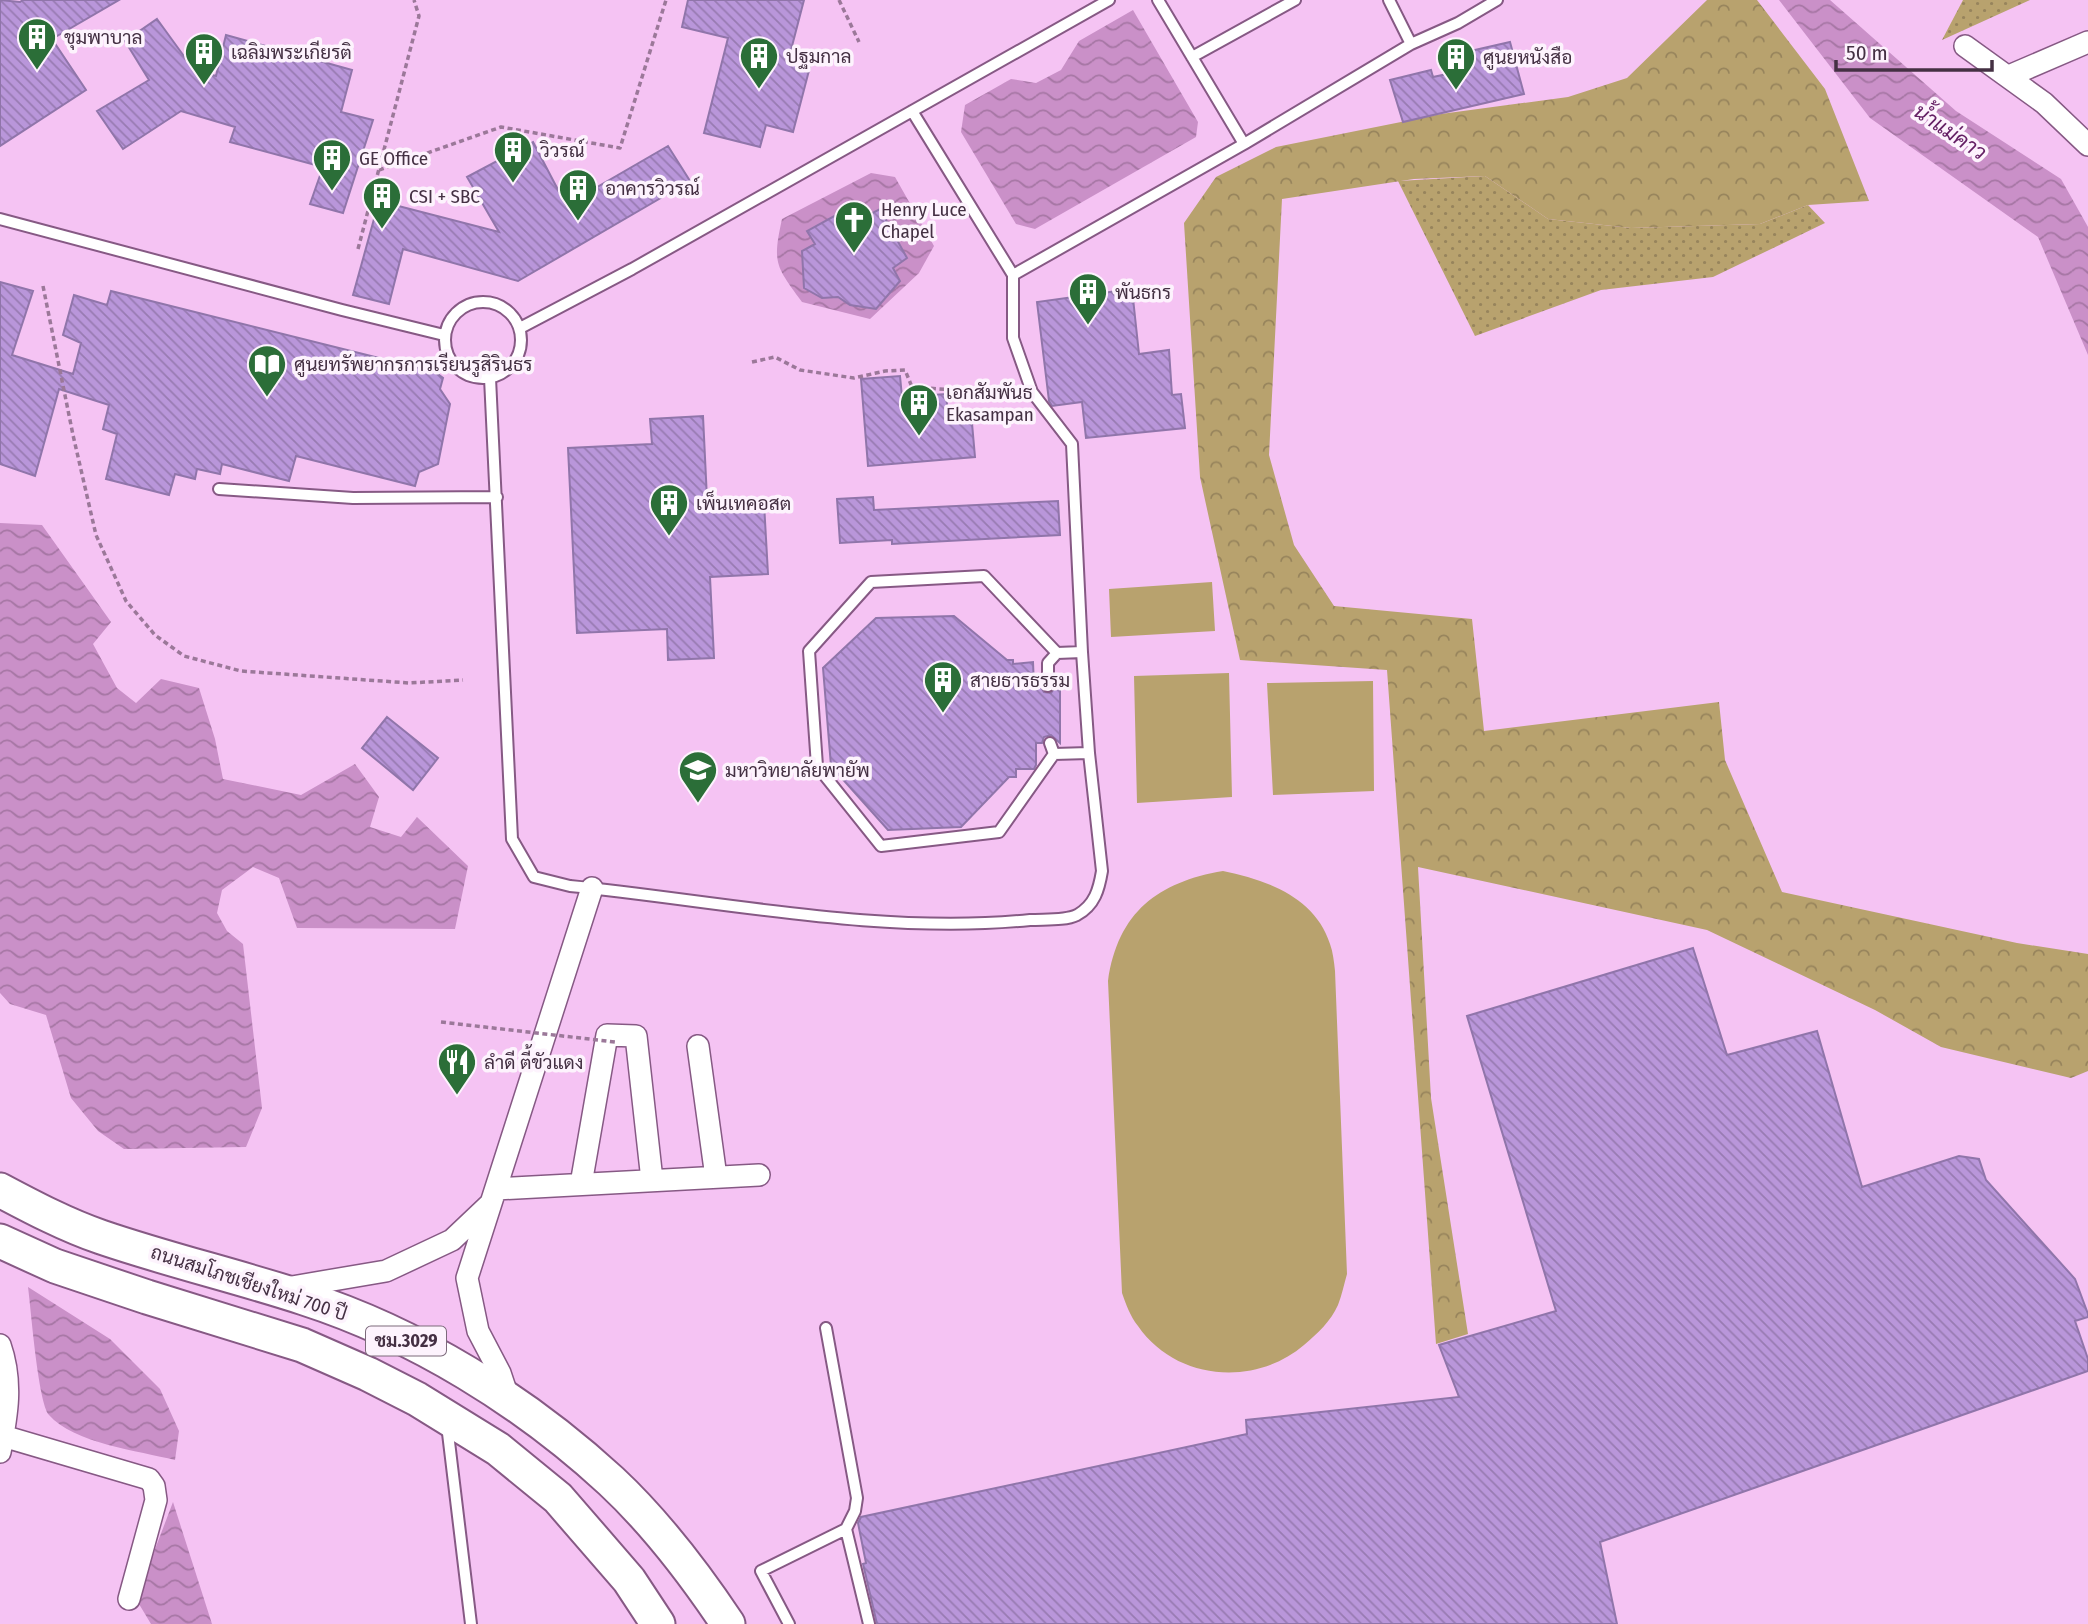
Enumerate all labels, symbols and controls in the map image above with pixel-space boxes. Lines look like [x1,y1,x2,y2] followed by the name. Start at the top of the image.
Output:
[16,16,58,71] building icon: ชุมพาบาล
[64,26,143,50] place label: ชุมพาบาล
[1836,28,1992,72] scale bar
[183,31,225,86] building icon: เฉลิมพระเกียรติ
[738,35,780,90] building icon: ปฐมกาล
[1435,36,1477,91] building icon: ศูนยหนังสือ
[231,40,352,64] place label: เฉลิมพระเกียรติ
[1846,40,1888,66] text: 50 m
[786,45,852,69] place label: ปฐมกาล
[1483,46,1572,71] place label: ศูนยหนังสือ
[1909,94,1994,166] water label: น้ำแม่คาว
[492,129,534,184] building icon: วิวรณ์
[311,137,353,192] building icon: GE Office
[540,138,584,162] place label: วิวรณ์
[359,147,428,170] place label: GE Office
[557,167,599,222] building icon: อาคารวิวรณ์
[361,175,403,230] building icon: CSI + SBC
[605,176,700,200] place label: อาคารวิวรณ์
[409,185,480,208] place label: CSI + SBC
[881,198,967,243] place label: Henry Luce Chapel
[833,199,875,254] church icon: Henry Luce Chapel
[1067,271,1109,326] building icon: พันธกร
[1115,281,1171,304] place label: พันธกร
[246,343,288,398] library icon: ศูนยทรัพยากรการเรียนรูสิรินธร
[294,352,532,378] place label: ศูนยทรัพยากรการเรียนรูสิรินธร
[946,381,1034,426] place label: เอกสัมพันธ Ekasampan
[898,382,940,437] building icon: เอกสัมพันธ Ekasampan
[648,482,690,537] building icon: เพ็นเทคอสต
[696,490,791,515] place label: เพ็นเทคอสต
[922,659,964,714] building icon: สายธารธรรม
[970,669,1070,692] place label: สายธารธรรม
[677,749,719,804] school or university icon: มหาวิทยาลัยพายัพ
[725,759,870,782] place label: มหาวิทยาลัยพายัพ
[436,1041,478,1096] restaurant icon: ลำดี ตี้ขัวแดง
[484,1044,583,1074] place label: ลำดี ตี้ขัวแดง
[148,1239,350,1326] street label: ถนนสมโภชเชียงใหม่ 700 ปี
[366,1326,446,1356] road number: ชม.3029

